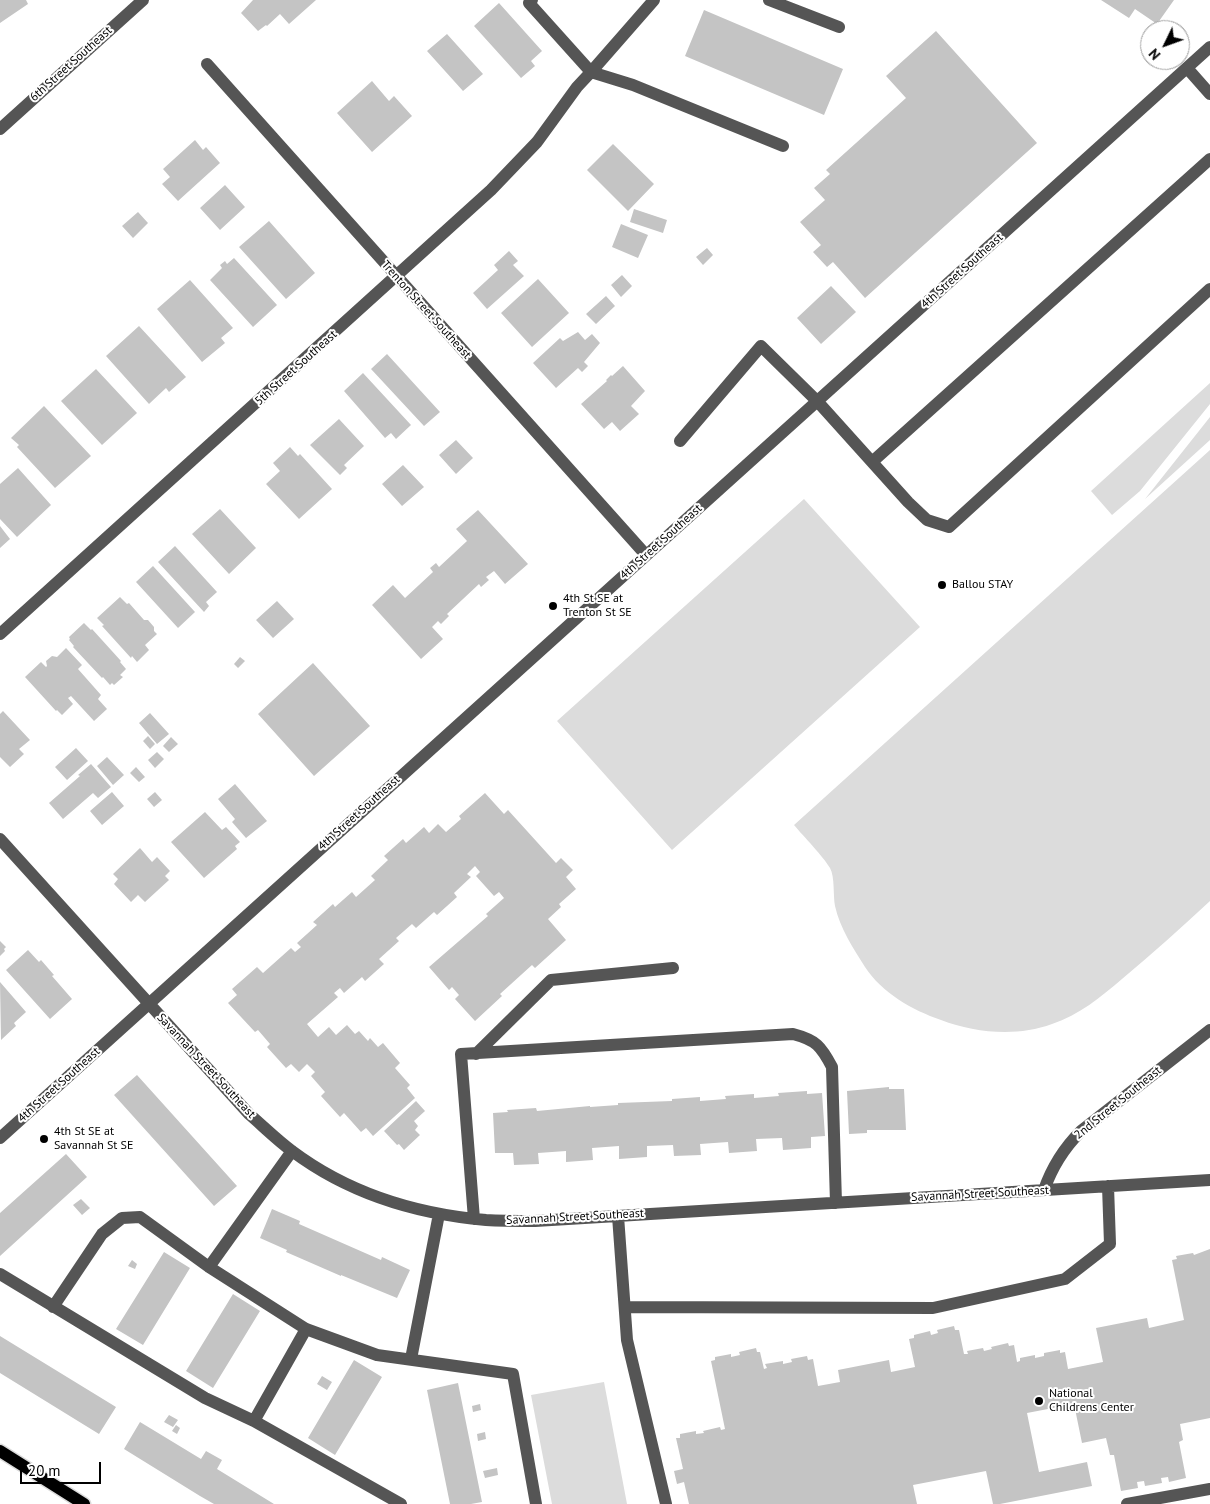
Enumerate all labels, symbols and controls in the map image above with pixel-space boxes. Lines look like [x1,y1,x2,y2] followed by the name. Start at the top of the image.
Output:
[1140,20,1190,70] north arrow
[27,23,115,105] street label: 6th Street Southeast
[1145,45,1164,64] text: N
[918,230,1006,312] street label: 4th Street Southeast
[378,258,474,362] street label: Trenton Street Southeast
[252,327,340,409] street label: 5th Street Southeast
[617,501,705,583] street label: 4th Street Southeast
[952,578,1013,592] place label: Ballou STAY
[936,579,948,591] marker: Ballou STAY
[563,592,632,620] place label: 4th St SE at Trenton St SE
[547,600,559,612] marker: 4th St SE at Trenton St SE
[315,772,403,854] street label: 4th Street Southeast
[154,1011,258,1121] street label: Savannah Street Southeast
[15,1044,103,1126] street label: 4th Street Southeast
[1072,1064,1164,1142] street label: 2nd Street Southeast
[54,1125,133,1153] place label: 4th St SE at Savannah St SE
[38,1133,50,1145] marker: 4th St SE at Savannah St SE
[911,1183,1049,1205] street label: Savannah Street Southeast
[506,1206,644,1228] street label: Savannah Street Southeast
[1049,1387,1134,1415] place label: National Childrens Center
[1033,1395,1045,1407] marker: National Childrens Center
[22,1452,104,1484] scale bar
[28,1461,61,1480] text: 20 m

